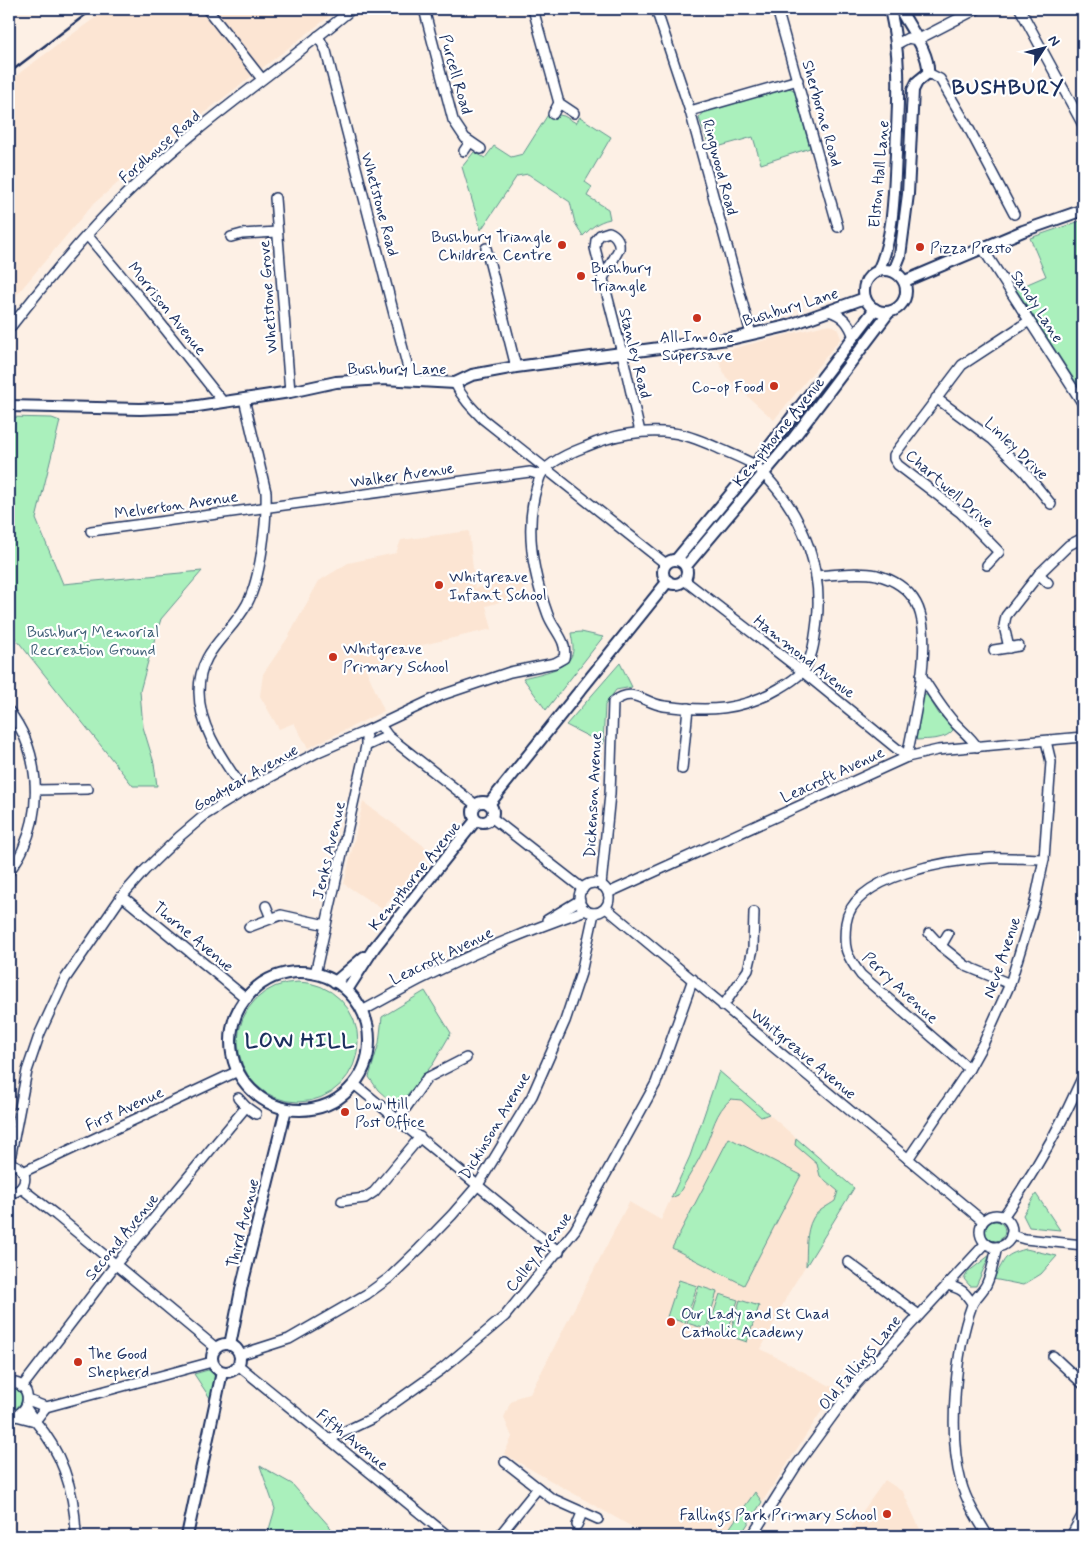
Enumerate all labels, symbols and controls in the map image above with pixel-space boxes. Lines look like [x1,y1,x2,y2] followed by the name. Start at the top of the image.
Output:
[1020,22,1070,72] north arrow
[434,32,477,117] street label: Purcell Road
[1044,32,1064,50] text: N
[796,58,847,169] street label: Sherborne Road
[951,74,1065,102] district label: BUSHBURY
[115,106,205,188] street label: Fordhouse Road
[696,117,742,218] street label: Ringwood Road
[864,120,895,229] street label: Elston Hall Lane
[356,150,404,259] street label: Whetstone Road
[431,227,552,266] place label: Bushbury Triangle Children Centre
[930,238,1012,259] place label: Pizza Presto
[254,239,283,354] street label: Whetstone Grove
[556,239,568,251] marker: Bushbury Triangle Children Centre
[914,241,926,253] marker: Pizza Presto
[123,258,211,360] street label: Morrison Avenue
[591,258,651,297] place label: Bushbury Triangle
[1005,266,1068,347] street label: Sandy Lane
[575,270,587,282] marker: Bushbury Triangle
[740,283,841,332] street label: Bushbury Lane
[613,306,656,401] street label: Stanley Road
[691,312,703,324] marker: All In One Supersave
[660,327,734,366] place label: All In One Supersave
[348,359,446,380] street label: Bushbury Lane
[728,372,830,491] street label: Kempthorne Avenue
[691,377,764,398] place label: Co-op Food
[768,380,780,392] marker: Co-op Food
[979,413,1053,485] street label: Linley Drive
[901,445,997,533] street label: Chartwell Drive
[349,458,456,493] street label: Walker Avenue
[113,486,240,525] street label: Melverton Avenue
[449,567,547,606] place label: Whitgreave Infant School
[433,579,445,591] marker: Whitgreave Infant School
[749,611,860,704] street label: Hammond Avenue
[27,622,159,661] park label: Bushbury Memorial Recreation Ground
[343,639,449,678] place label: Whitgreave Primary School
[327,651,339,663] marker: Whitgreave Primary School
[580,732,607,858] street label: Dickenson Avenue
[189,740,302,817] street label: Goodyear Avenue
[777,742,888,809] street label: Leacroft Avenue
[308,799,351,902] street label: Jenks Avenue
[364,816,466,935] street label: Kempthorne Avenue
[148,897,238,977] street label: Thorne Avenue
[979,913,1026,1001] street label: Neve Avenue
[387,922,497,990] street label: Leacroft Avenue
[857,947,943,1029] street label: Perry Avenue
[746,1004,860,1105] street label: Whitgreave Avenue
[245,1027,355,1055] district label: LOW HILL
[455,1068,536,1183] street label: Dickinson Avenue
[82,1082,167,1137] street label: First Avenue
[355,1094,425,1133] place label: Low Hill Post Office
[339,1106,351,1118] marker: Low Hill Post Office
[222,1177,265,1270] street label: Third Avenue
[80,1189,164,1285] street label: Second Avenue
[501,1207,577,1296] street label: Colley Avenue
[681,1304,829,1343] place label: Our Lady and St Chad Catholic Academy
[814,1311,907,1416] street label: Old Fallings Lane
[665,1316,677,1328] marker: Our Lady and St Chad Catholic Academy
[88,1344,149,1383] place label: The Good Shepherd
[72,1356,84,1368] marker: The Good Shepherd
[312,1405,393,1476] street label: Fifth Avenue
[680,1505,877,1527] place label: Fallings Park Primary School
[881,1508,893,1520] marker: Fallings Park Primary School

